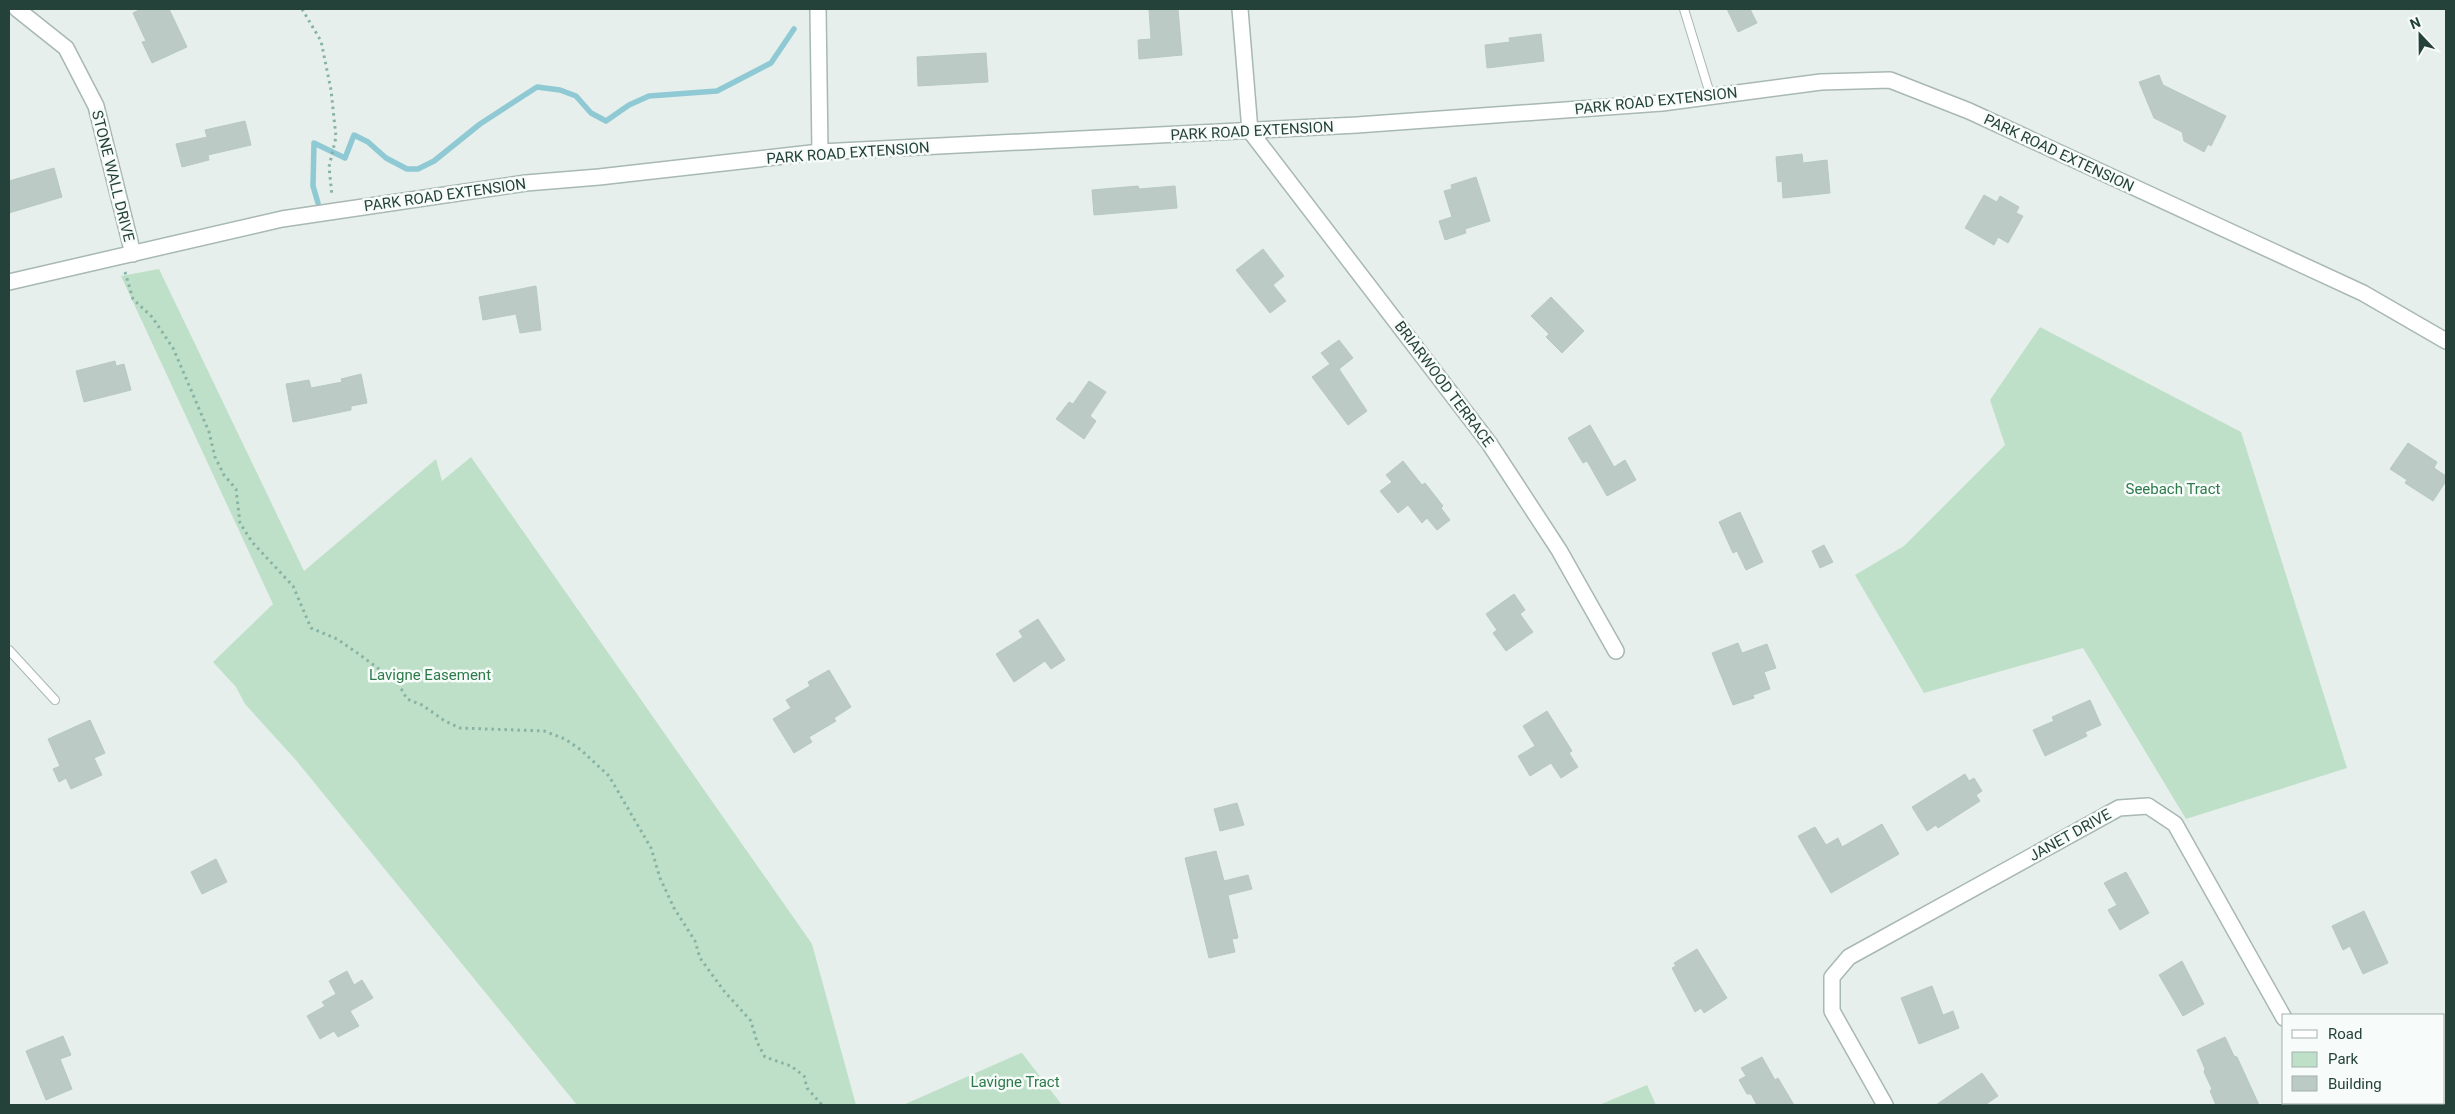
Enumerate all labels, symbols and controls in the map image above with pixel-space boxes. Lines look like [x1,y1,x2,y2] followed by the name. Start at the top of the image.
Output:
[2395,10,2445,60] north arrow
[2408,14,2423,32] text: N
[1574,84,1738,118] street label: PARK ROAD EXTENSION
[88,108,138,244] street label: STONE WALL DRIVE
[1981,110,2137,196] street label: PARK ROAD EXTENSION
[1170,118,1334,144] street label: PARK ROAD EXTENSION
[766,138,930,168] street label: PARK ROAD EXTENSION
[363,175,527,215] street label: PARK ROAD EXTENSION
[1391,317,1498,451] street label: BRIARWOOD TERRACE
[2125,480,2221,498] park label: Seebach Tract
[369,666,491,684] park label: Lavigne Easement
[2026,805,2115,865] street label: JANET DRIVE
[2282,1014,2445,1104] legend
[2328,1025,2362,1043] text: Road
[2328,1050,2359,1068] text: Park
[970,1073,1060,1091] park label: Lavigne Tract
[2328,1075,2382,1093] text: Building

